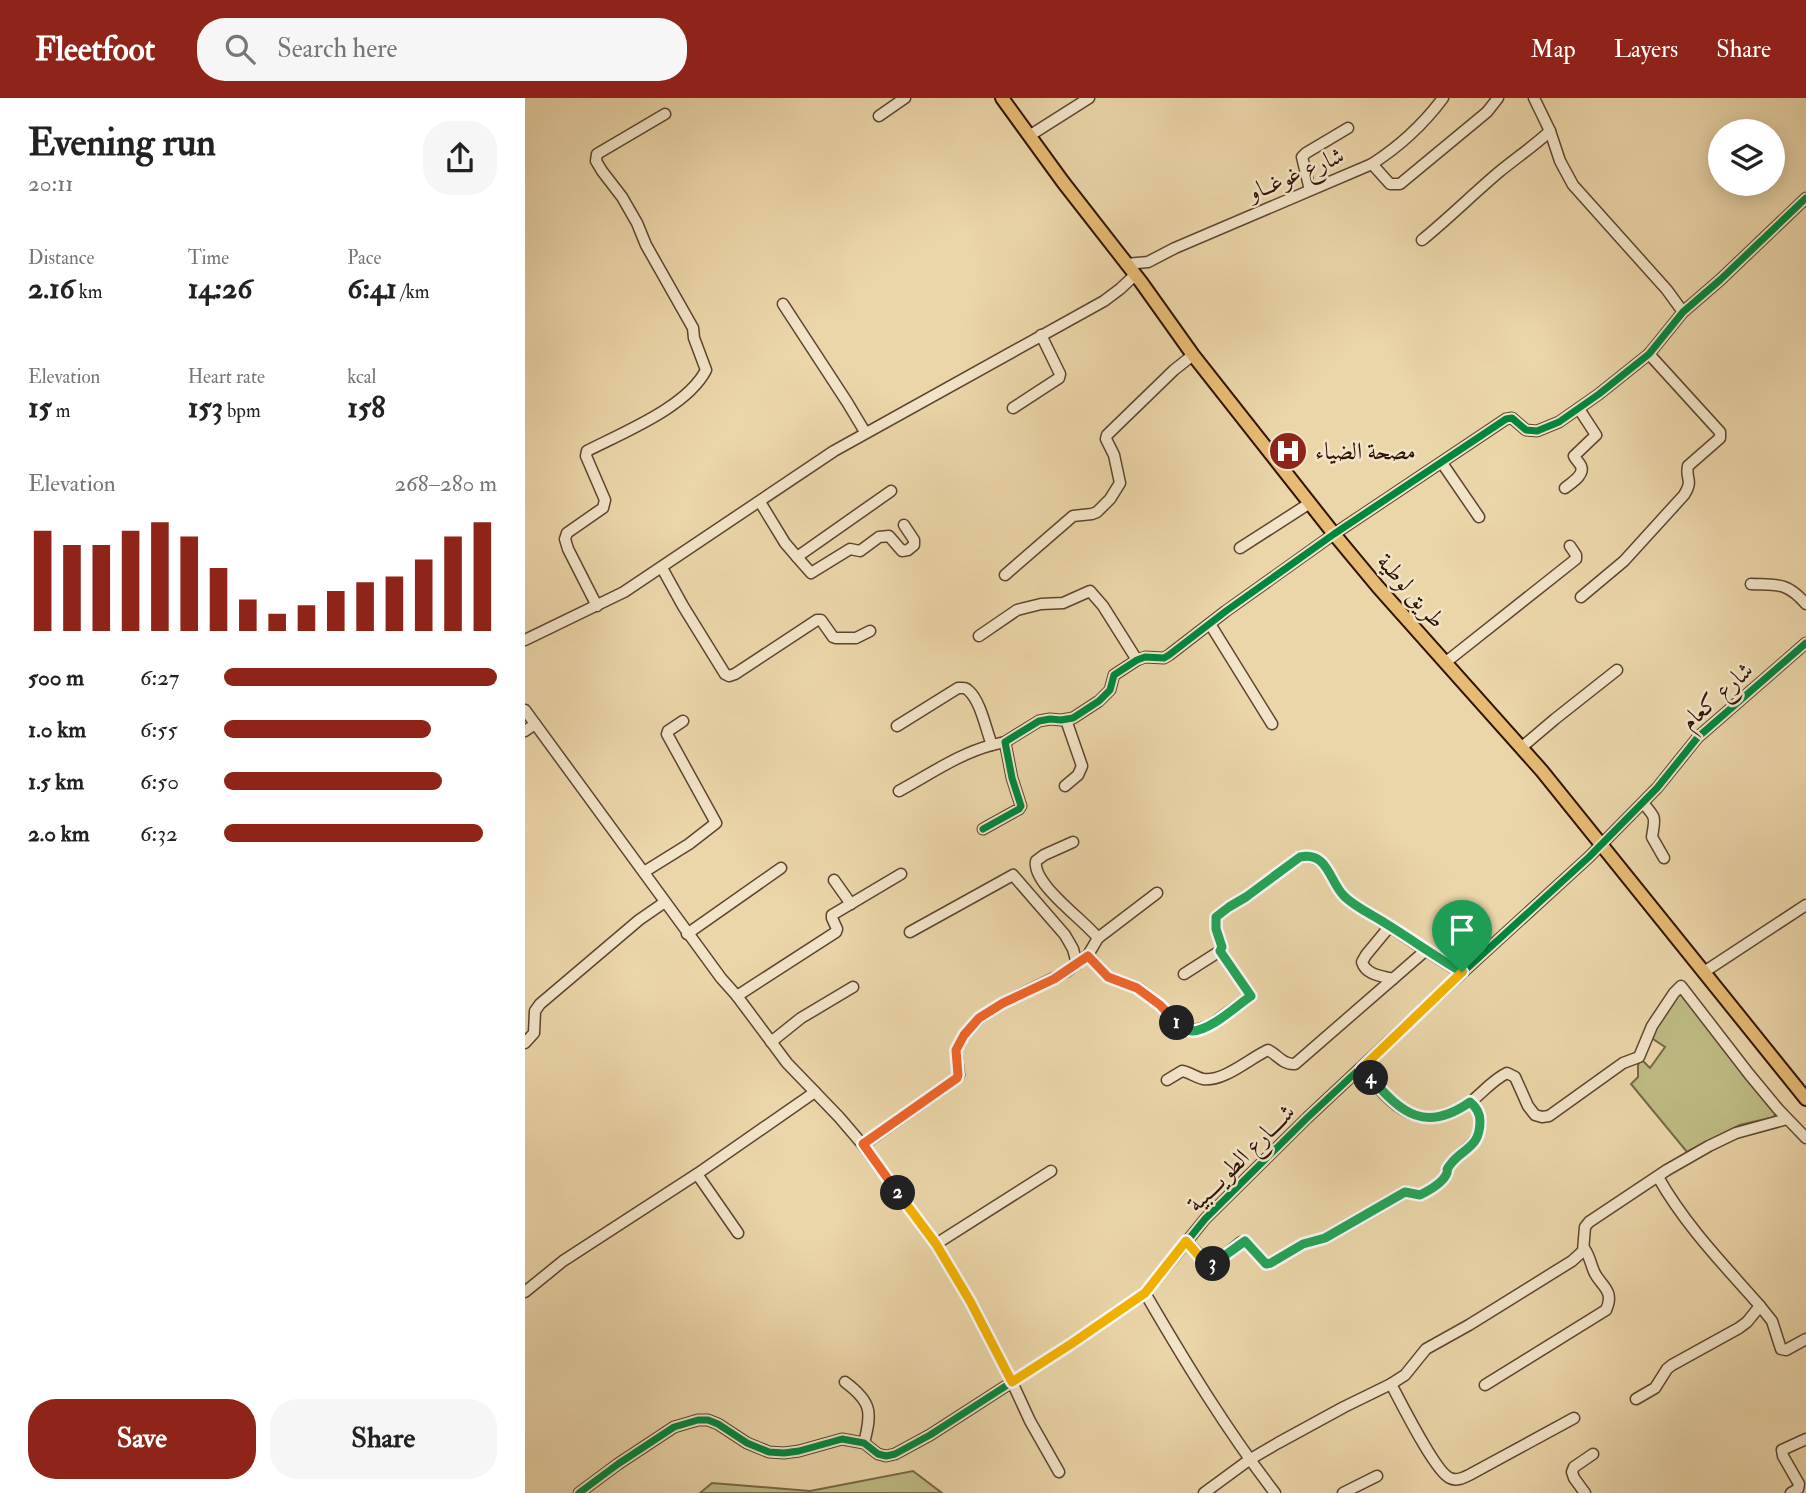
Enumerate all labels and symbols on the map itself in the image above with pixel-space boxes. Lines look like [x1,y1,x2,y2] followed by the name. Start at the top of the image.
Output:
[1240,140,1351,213] street label: شارع غوغــاو
[1267,430,1309,472] hospital icon: مصحة الضياء
[1315,436,1416,467] place label: مصحة الضياء
[1370,547,1452,635] street label: طريق لوطية
[1674,655,1763,741] street label: شارع كعام
[1432,900,1492,972] pin
[1159,1006,1195,1040] pin: 1
[1353,1060,1389,1096] pin: 4
[1180,1097,1305,1222] street label: شــــارع الطويــــبية
[881,1176,915,1210] pin: 2
[1195,1246,1231,1282] pin: 3

